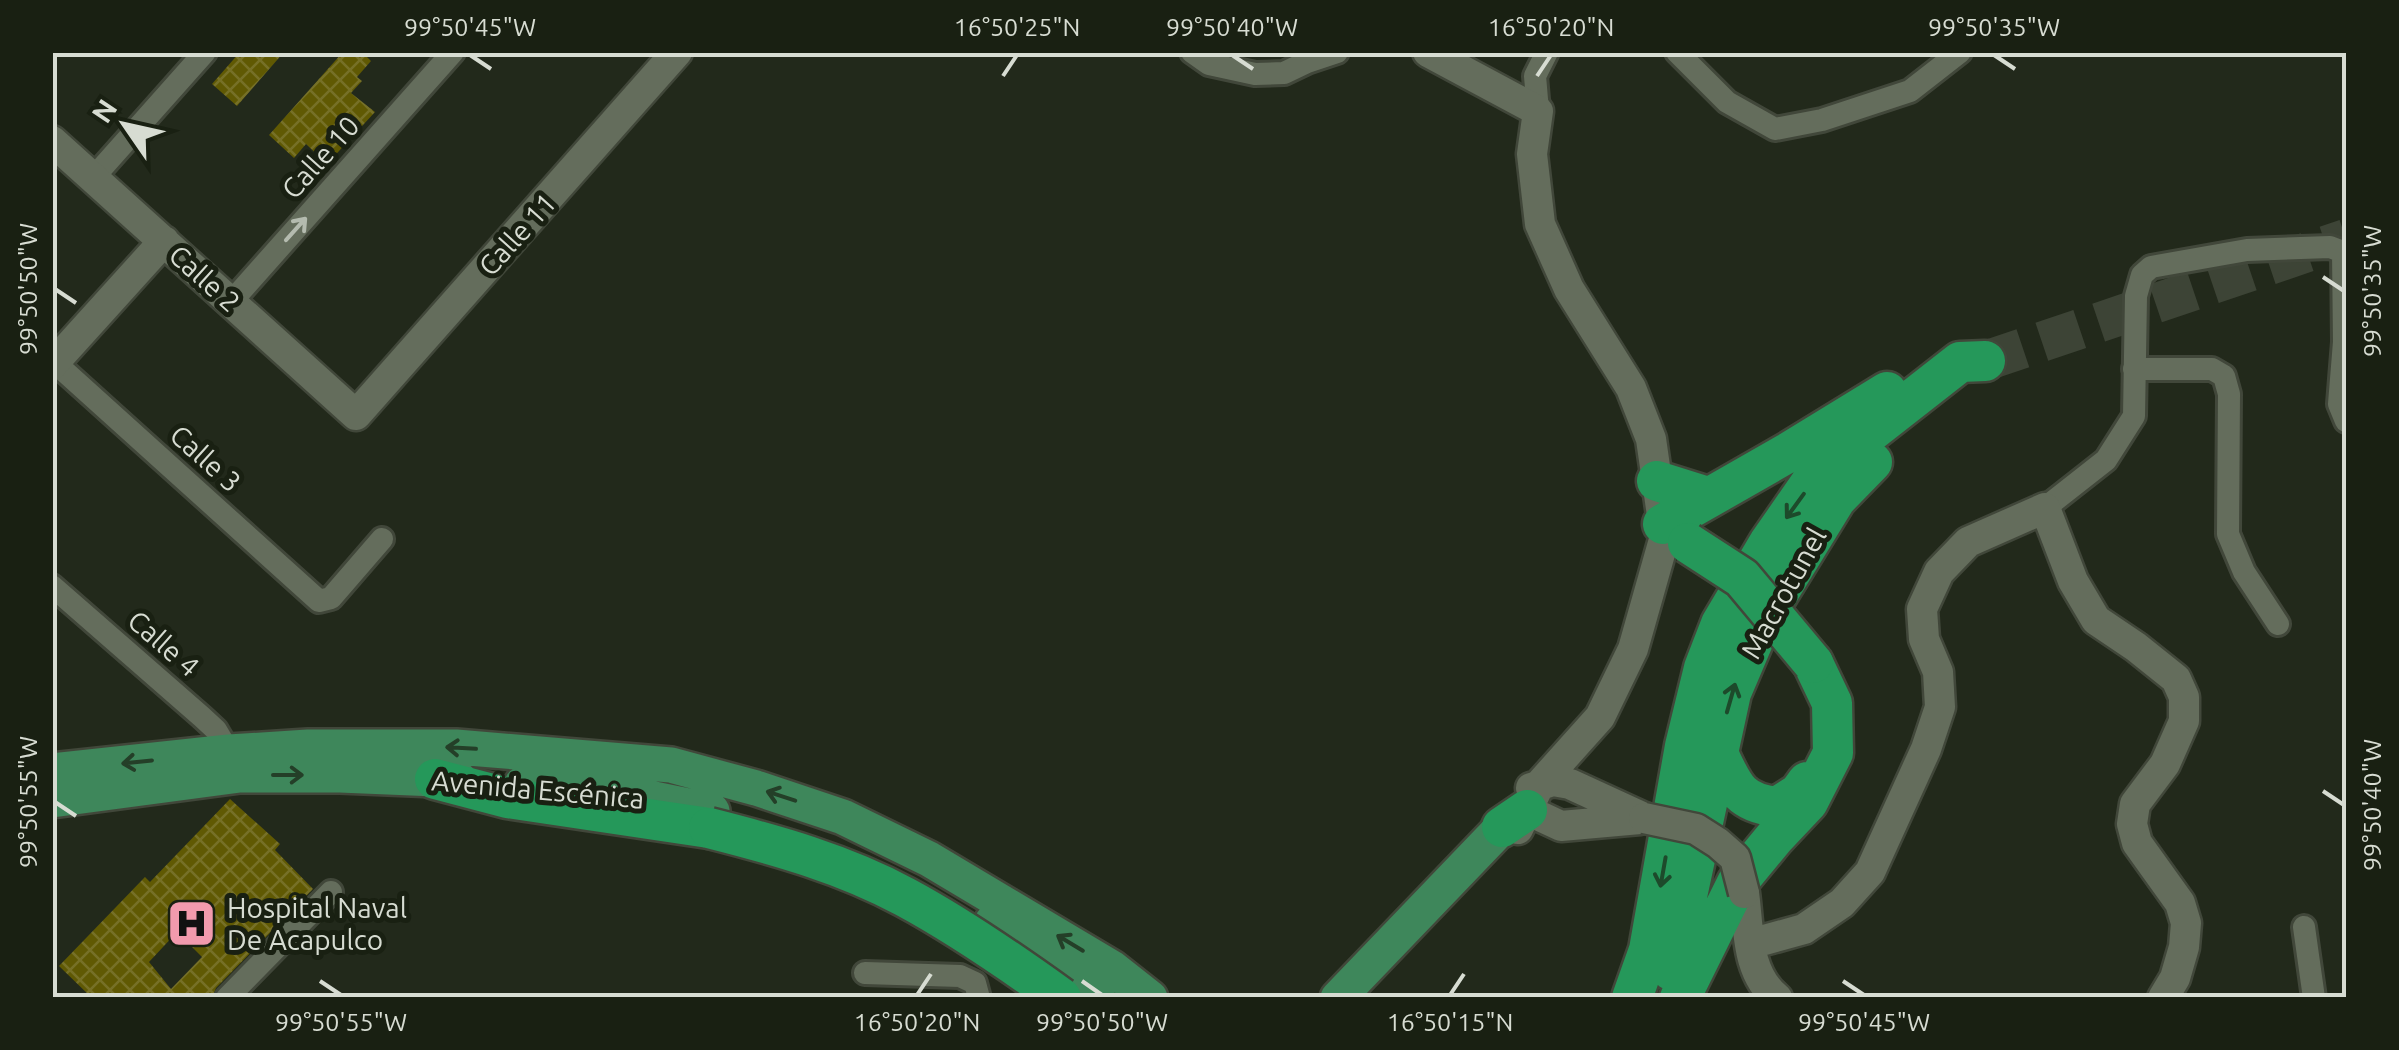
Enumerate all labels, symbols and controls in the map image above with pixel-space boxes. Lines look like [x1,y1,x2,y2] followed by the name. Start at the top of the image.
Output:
[404,13,536,41] text: 99°50'45"W
[954,13,1080,41] text: 16°50'25"N
[1166,13,1298,41] text: 99°50'40"W
[1488,13,1614,41] text: 16°50'20"N
[1928,13,2060,41] text: 99°50'35"W
[75,75,175,175] north arrow
[85,93,123,128] text: N
[275,110,365,204] street label: Calle 10
[472,187,562,281] street label: Calle 11
[284,217,307,242] one-way arrow
[14,223,42,355] text: 99°50'50"W
[2358,225,2386,357] text: 99°50'35"W
[163,238,247,318] street label: Calle 2
[164,418,248,498] street label: Calle 3
[1785,492,1806,519] one-way arrow
[1734,522,1832,664] street label: Macrotunel
[122,604,206,682] street label: Calle 4
[1723,683,1741,715] one-way arrow
[14,736,42,868] text: 99°50'55"W
[445,738,478,757] one-way arrow
[2358,739,2386,871] text: 99°50'40"W
[121,753,153,772] one-way arrow
[430,764,646,814] street label: Avenida Escénica
[272,766,304,784] one-way arrow
[766,785,797,803] one-way arrow
[1653,855,1672,888] one-way arrow
[227,892,407,955] place label: Hospital Naval De Acapulco
[166,897,218,949] hospital icon: Hospital Naval De Acapulco
[1056,933,1085,953] one-way arrow
[275,1008,407,1036] text: 99°50'55"W
[854,1008,980,1036] text: 16°50'20"N
[1036,1008,1168,1036] text: 99°50'50"W
[1387,1008,1513,1036] text: 16°50'15"N
[1798,1008,1930,1036] text: 99°50'45"W

